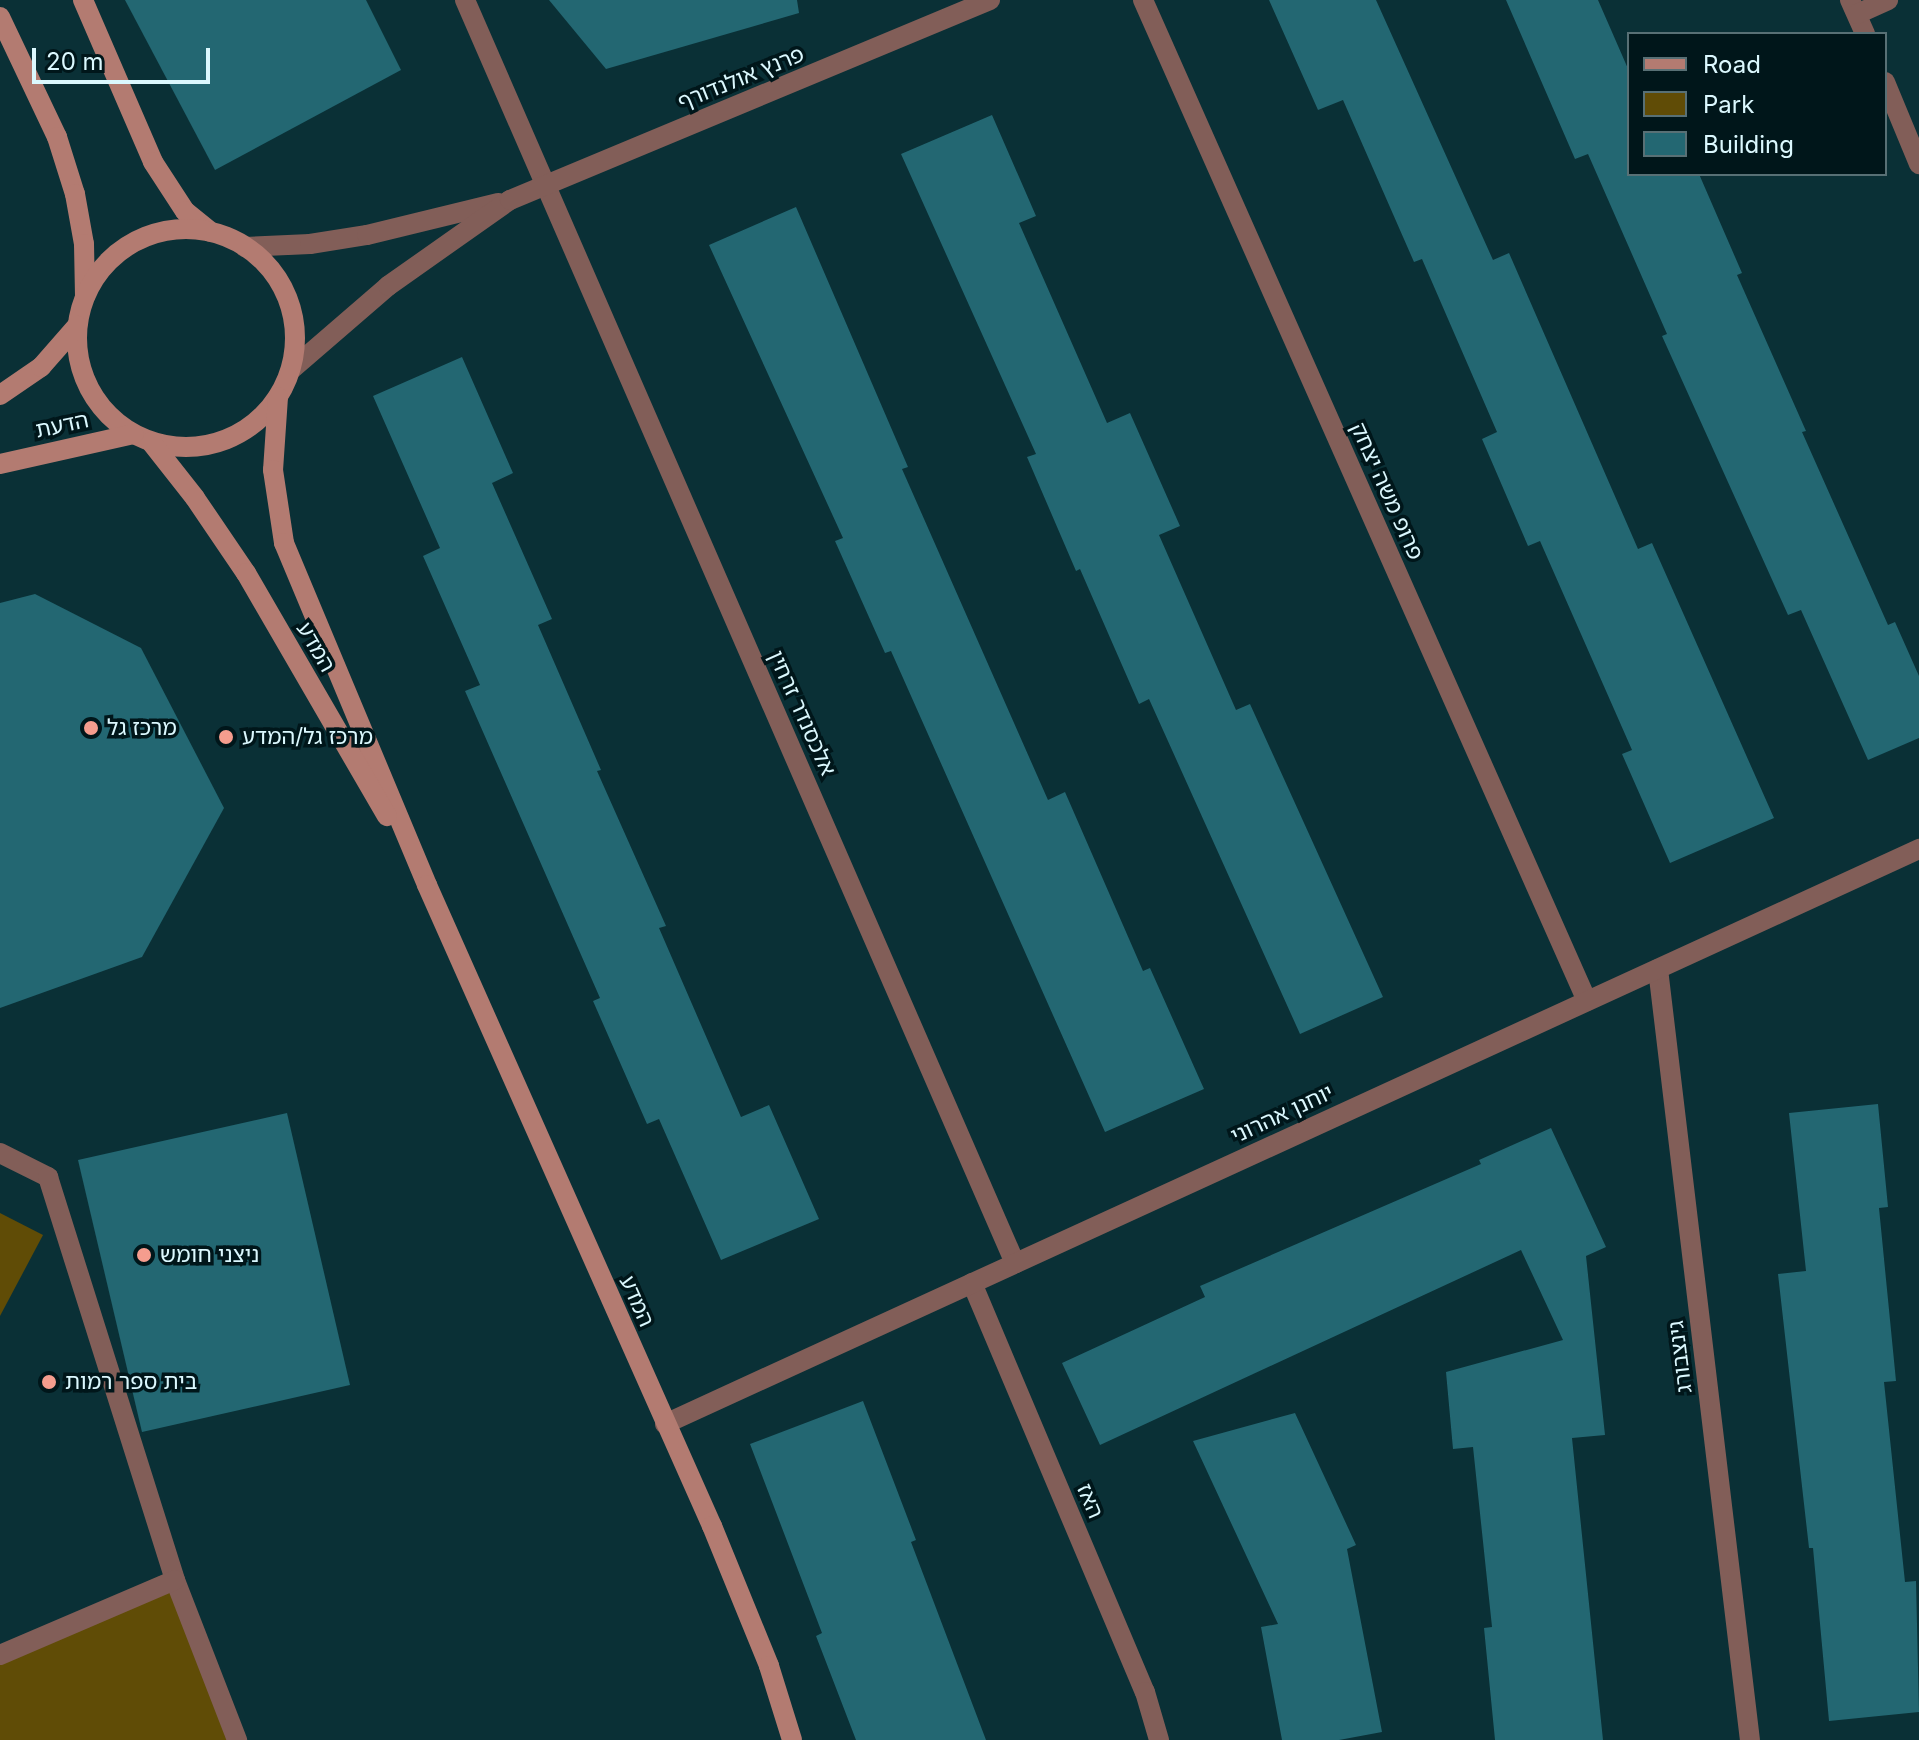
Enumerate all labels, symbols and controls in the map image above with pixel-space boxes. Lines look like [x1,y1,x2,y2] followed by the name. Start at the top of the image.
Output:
[36,32,214,82] scale bar
[1627,32,1887,176] legend
[674,41,808,115] street label: פרנץ אולנדורף
[46,47,104,76] text: 20 m
[1703,50,1761,79] text: Road
[1703,90,1754,119] text: Park
[1703,130,1794,159] text: Building
[33,406,91,444] street label: הדעת
[1345,418,1429,564] street label: פרופ משה יצחק
[291,617,341,677] street label: המדע
[763,646,841,780] street label: אלכסנדר זרחין
[107,715,177,741] place label: מרכז גל
[82,719,100,737] marker: מרכז גל
[242,724,373,750] place label: מרכז גל/המדע
[217,728,235,746] marker: מרכז גל/המדע
[1227,1079,1337,1149] street label: יוחנן אהרוני
[160,1242,259,1268] place label: ניצני חומש
[135,1246,153,1264] marker: ניצני חומש
[614,1271,660,1331] street label: המדע
[1662,1319,1698,1395] street label: גינצבורג
[65,1369,197,1395] place label: בית ספר רמות
[40,1373,58,1391] marker: בית ספר רמות
[1071,1480,1109,1522] street label: האז

